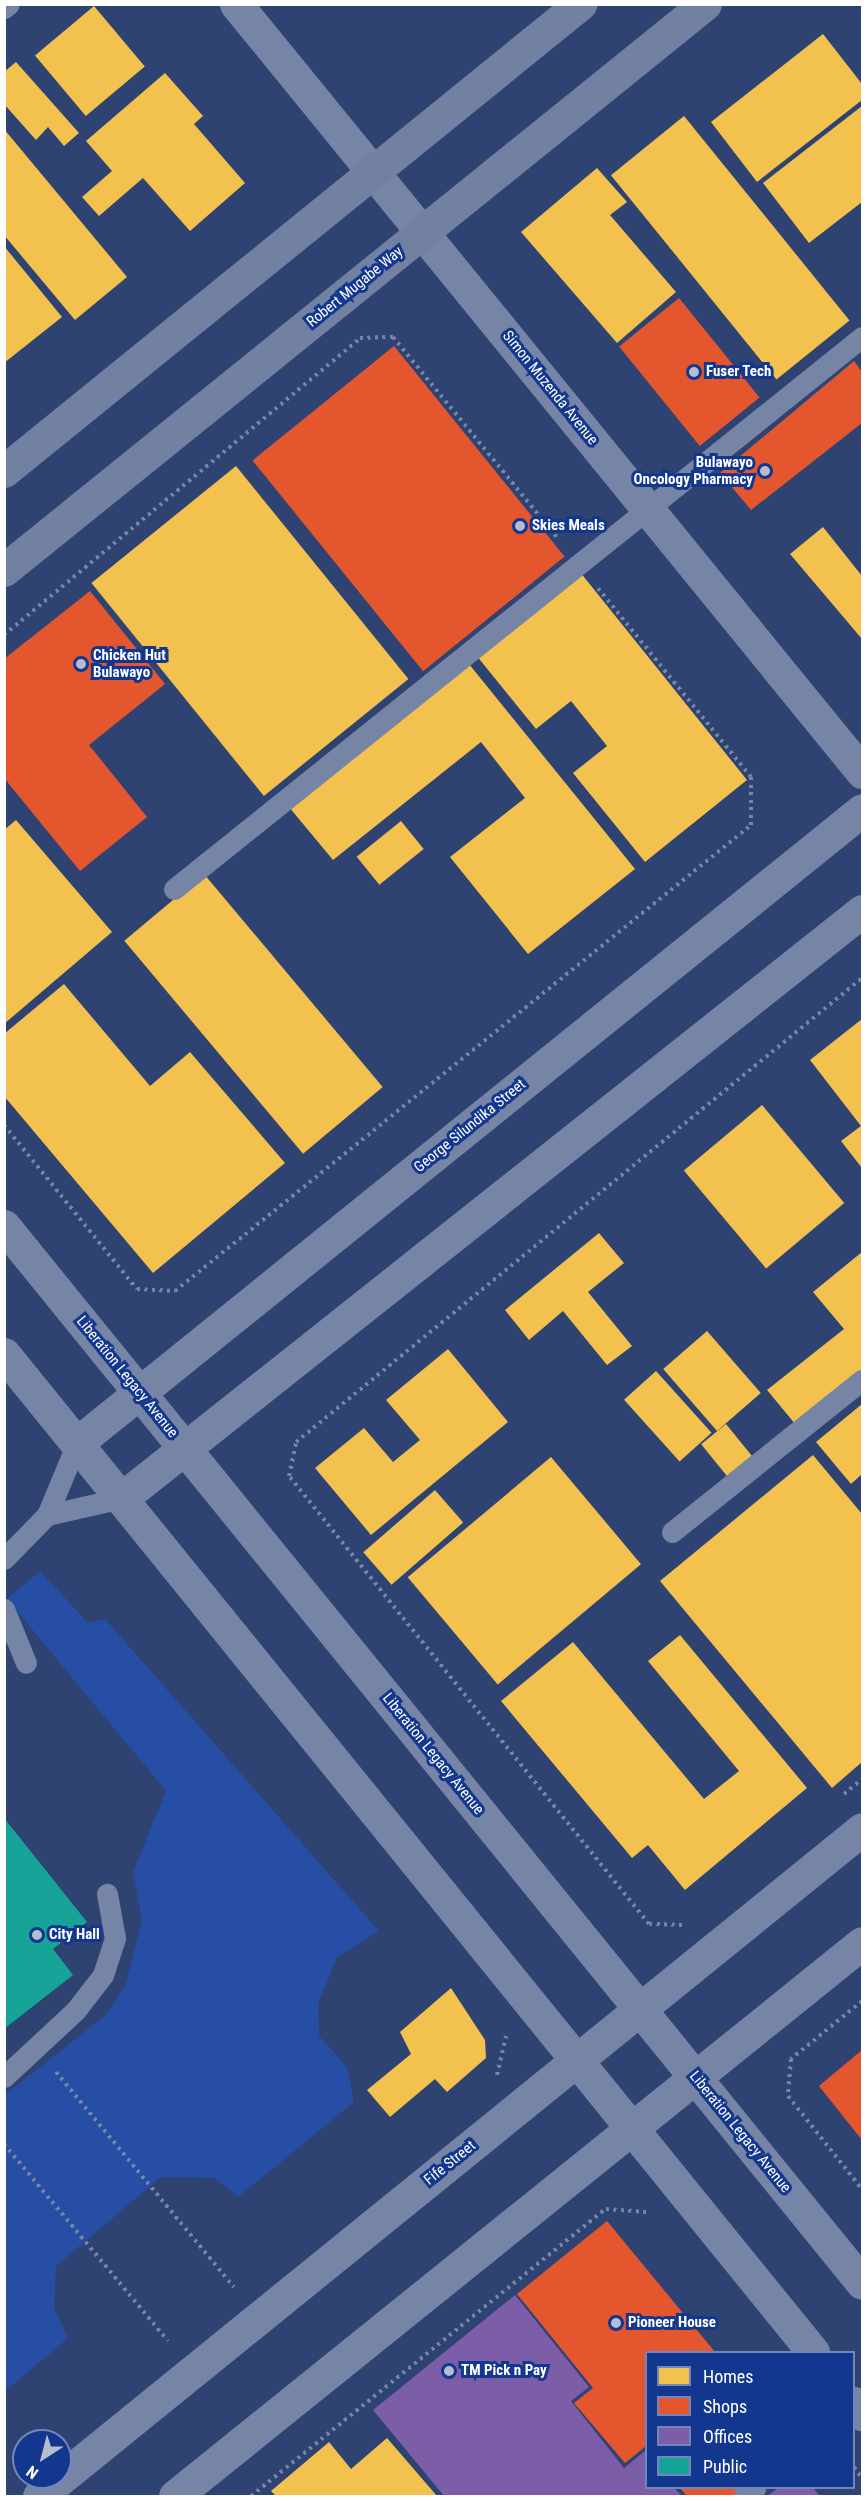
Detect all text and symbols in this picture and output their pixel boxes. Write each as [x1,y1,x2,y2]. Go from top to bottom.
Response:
street label: Robert Mugabe Way [303,243,407,331]
street label: Simon Muzenda Avenue [499,327,601,449]
place label: Fuser Tech [706,363,772,381]
marker: Fuser Tech [687,365,701,379]
place label: Bulawayo Oncology Pharmacy [634,453,753,488]
marker: Bulawayo Oncology Pharmacy [758,464,772,478]
place label: Skies Meals [532,517,605,535]
marker: Skies Meals [513,519,527,533]
place label: Chicken Hut Bulawayo [93,646,166,681]
marker: Chicken Hut Bulawayo [74,657,88,671]
street label: George Silundika Street [411,1075,529,1177]
street label: Liberation Legacy Avenue [72,1313,182,1441]
street label: Liberation Legacy Avenue [378,1690,488,1818]
place label: City Hall [49,1926,100,1944]
marker: City Hall [30,1928,44,1942]
street label: Liberation Legacy Avenue [685,2068,795,2196]
street label: Fife Street [421,2137,479,2189]
place label: Pioneer House [628,2314,716,2332]
marker: Pioneer House [609,2316,623,2330]
legend [645,2351,855,2489]
place label: TM Pick n Pay [461,2362,547,2380]
marker: TM Pick n Pay [442,2364,456,2378]
text: Homes [703,2366,753,2387]
text: Shops [703,2396,747,2417]
text: Offices [703,2426,752,2447]
north arrow [12,2429,72,2489]
text: Public [703,2456,747,2477]
text: N [23,2462,42,2483]

